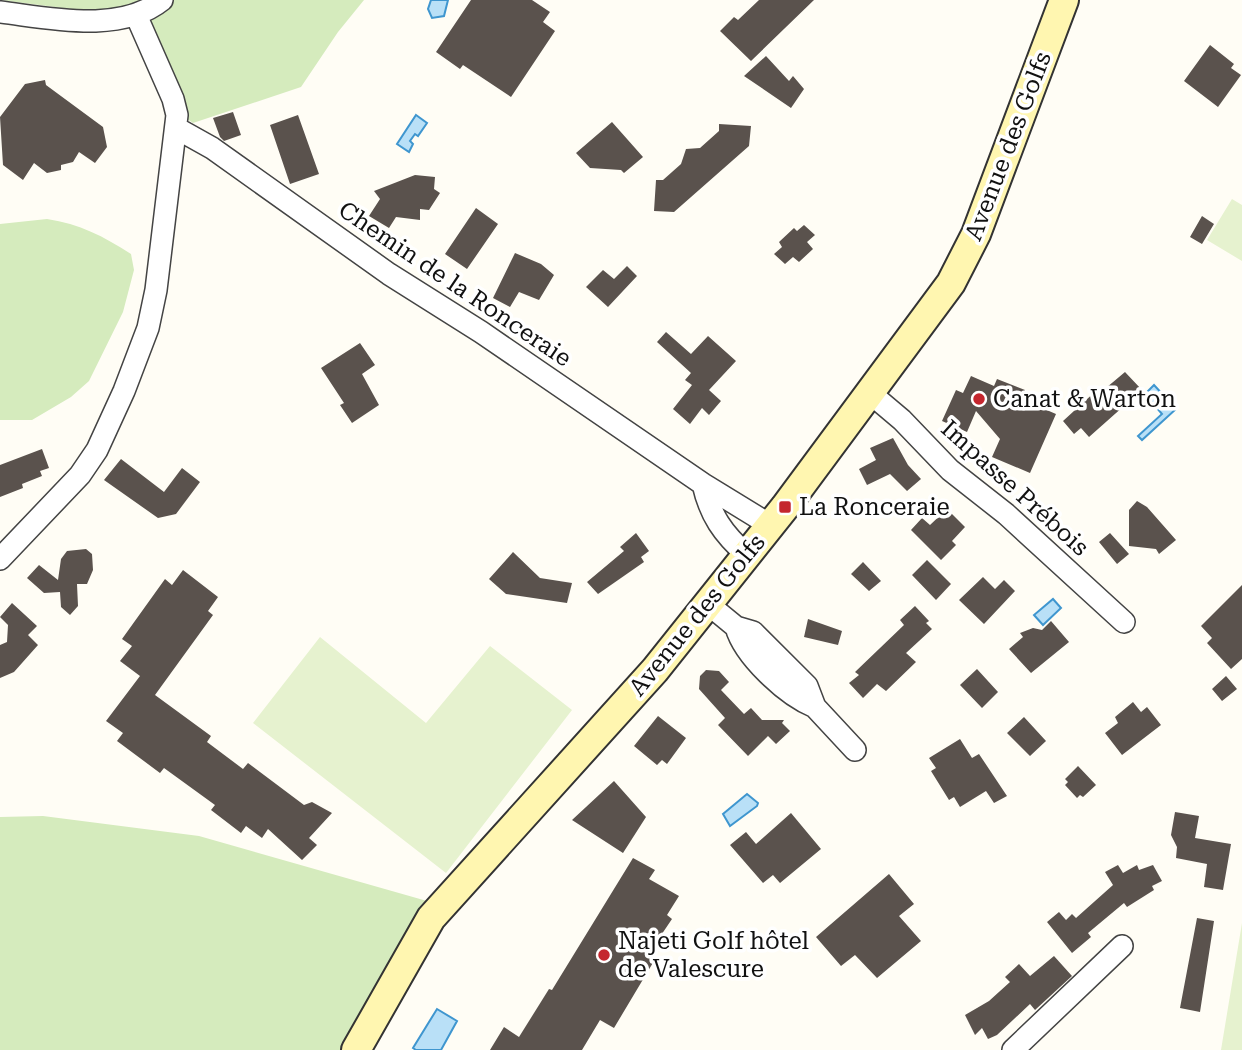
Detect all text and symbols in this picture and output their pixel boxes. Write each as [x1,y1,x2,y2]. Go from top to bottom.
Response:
street label: Avenue des Golfs [959,48,1057,244]
street label: Chemin de la Ronceraie [333,196,577,372]
place label: Canat & Warton [993,385,1176,413]
marker: Canat & Warton [971,391,987,407]
street label: Impasse Prébois [936,414,1094,562]
place label: La Ronceraie [799,493,950,521]
marker: La Ronceraie [777,499,793,515]
street label: Avenue des Golfs [623,528,771,702]
place label: Najeti Golf hôtel de Valescure [618,927,809,983]
marker: Najeti Golf hôtel de Valescure [596,947,612,963]

